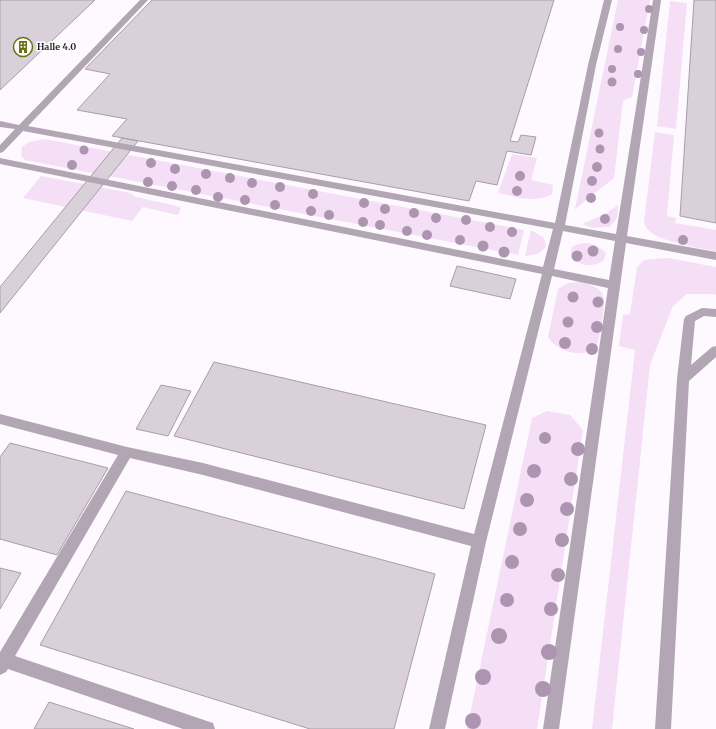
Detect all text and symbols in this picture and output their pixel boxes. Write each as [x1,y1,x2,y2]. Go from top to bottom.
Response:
building icon: Halle 4.0 [12,36,34,58]
place label: Halle 4.0 [37,41,76,52]

